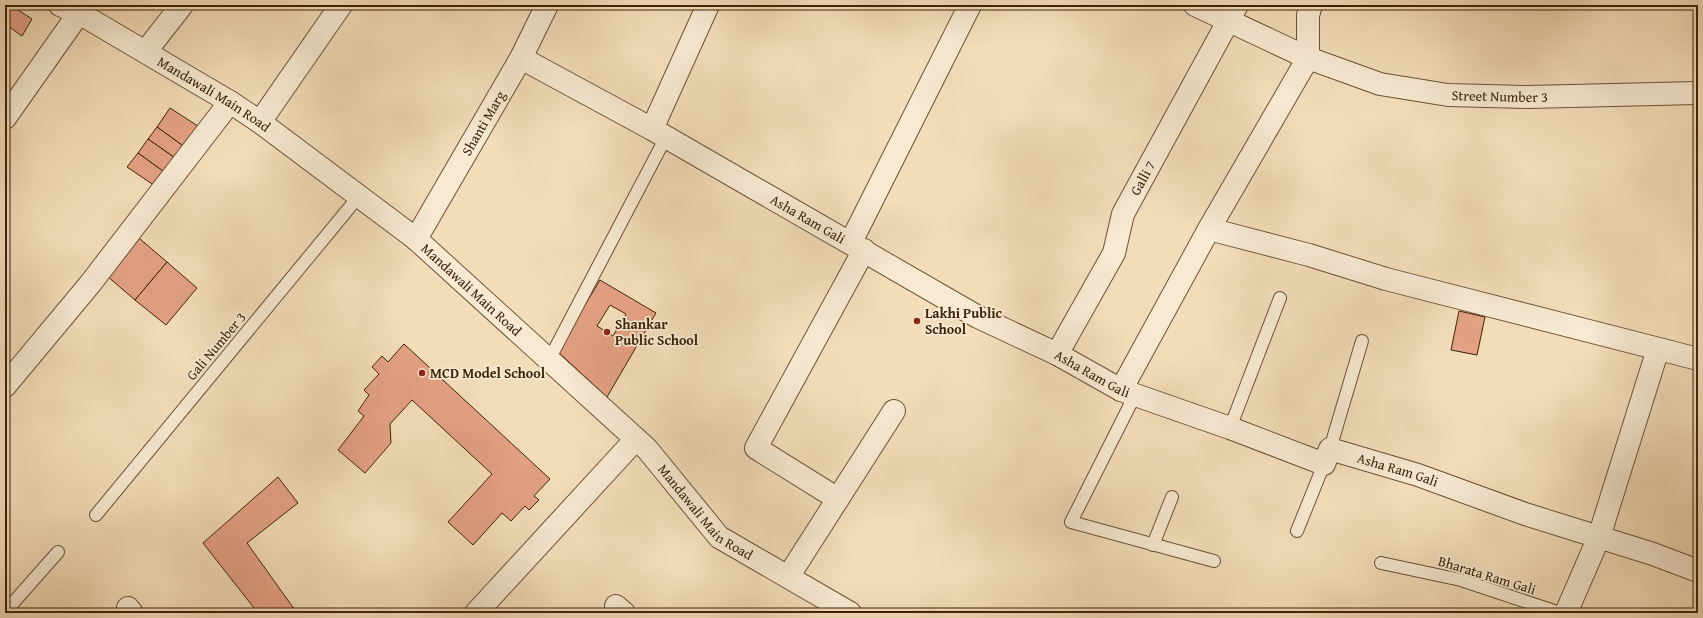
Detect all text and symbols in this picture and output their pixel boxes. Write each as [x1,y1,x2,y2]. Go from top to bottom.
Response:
street label: Mandawali Main Road [154,51,275,137]
street label: Street Number 3 [1451,85,1548,107]
street label: Shanti Marg [457,87,510,159]
street label: Galli 7 [1125,157,1160,199]
street label: Asha Ram Gali [767,189,849,249]
street label: Mandawali Main Road [417,239,527,341]
place label: Lakhi Public School [925,303,1003,339]
street label: Gali Number 3 [182,308,250,384]
place label: Shankar Public School [615,314,699,350]
marker: Lakhi Public School [912,316,922,326]
marker: Shankar Public School [602,327,612,337]
street label: Asha Ram Gali [1051,345,1133,402]
place label: MCD Model School [430,363,546,383]
marker: MCD Model School [417,368,427,378]
street label: Asha Ram Gali [1355,448,1441,492]
street label: Mandawali Main Road [653,460,757,565]
street label: Bharata Ram Gali [1436,551,1538,599]

